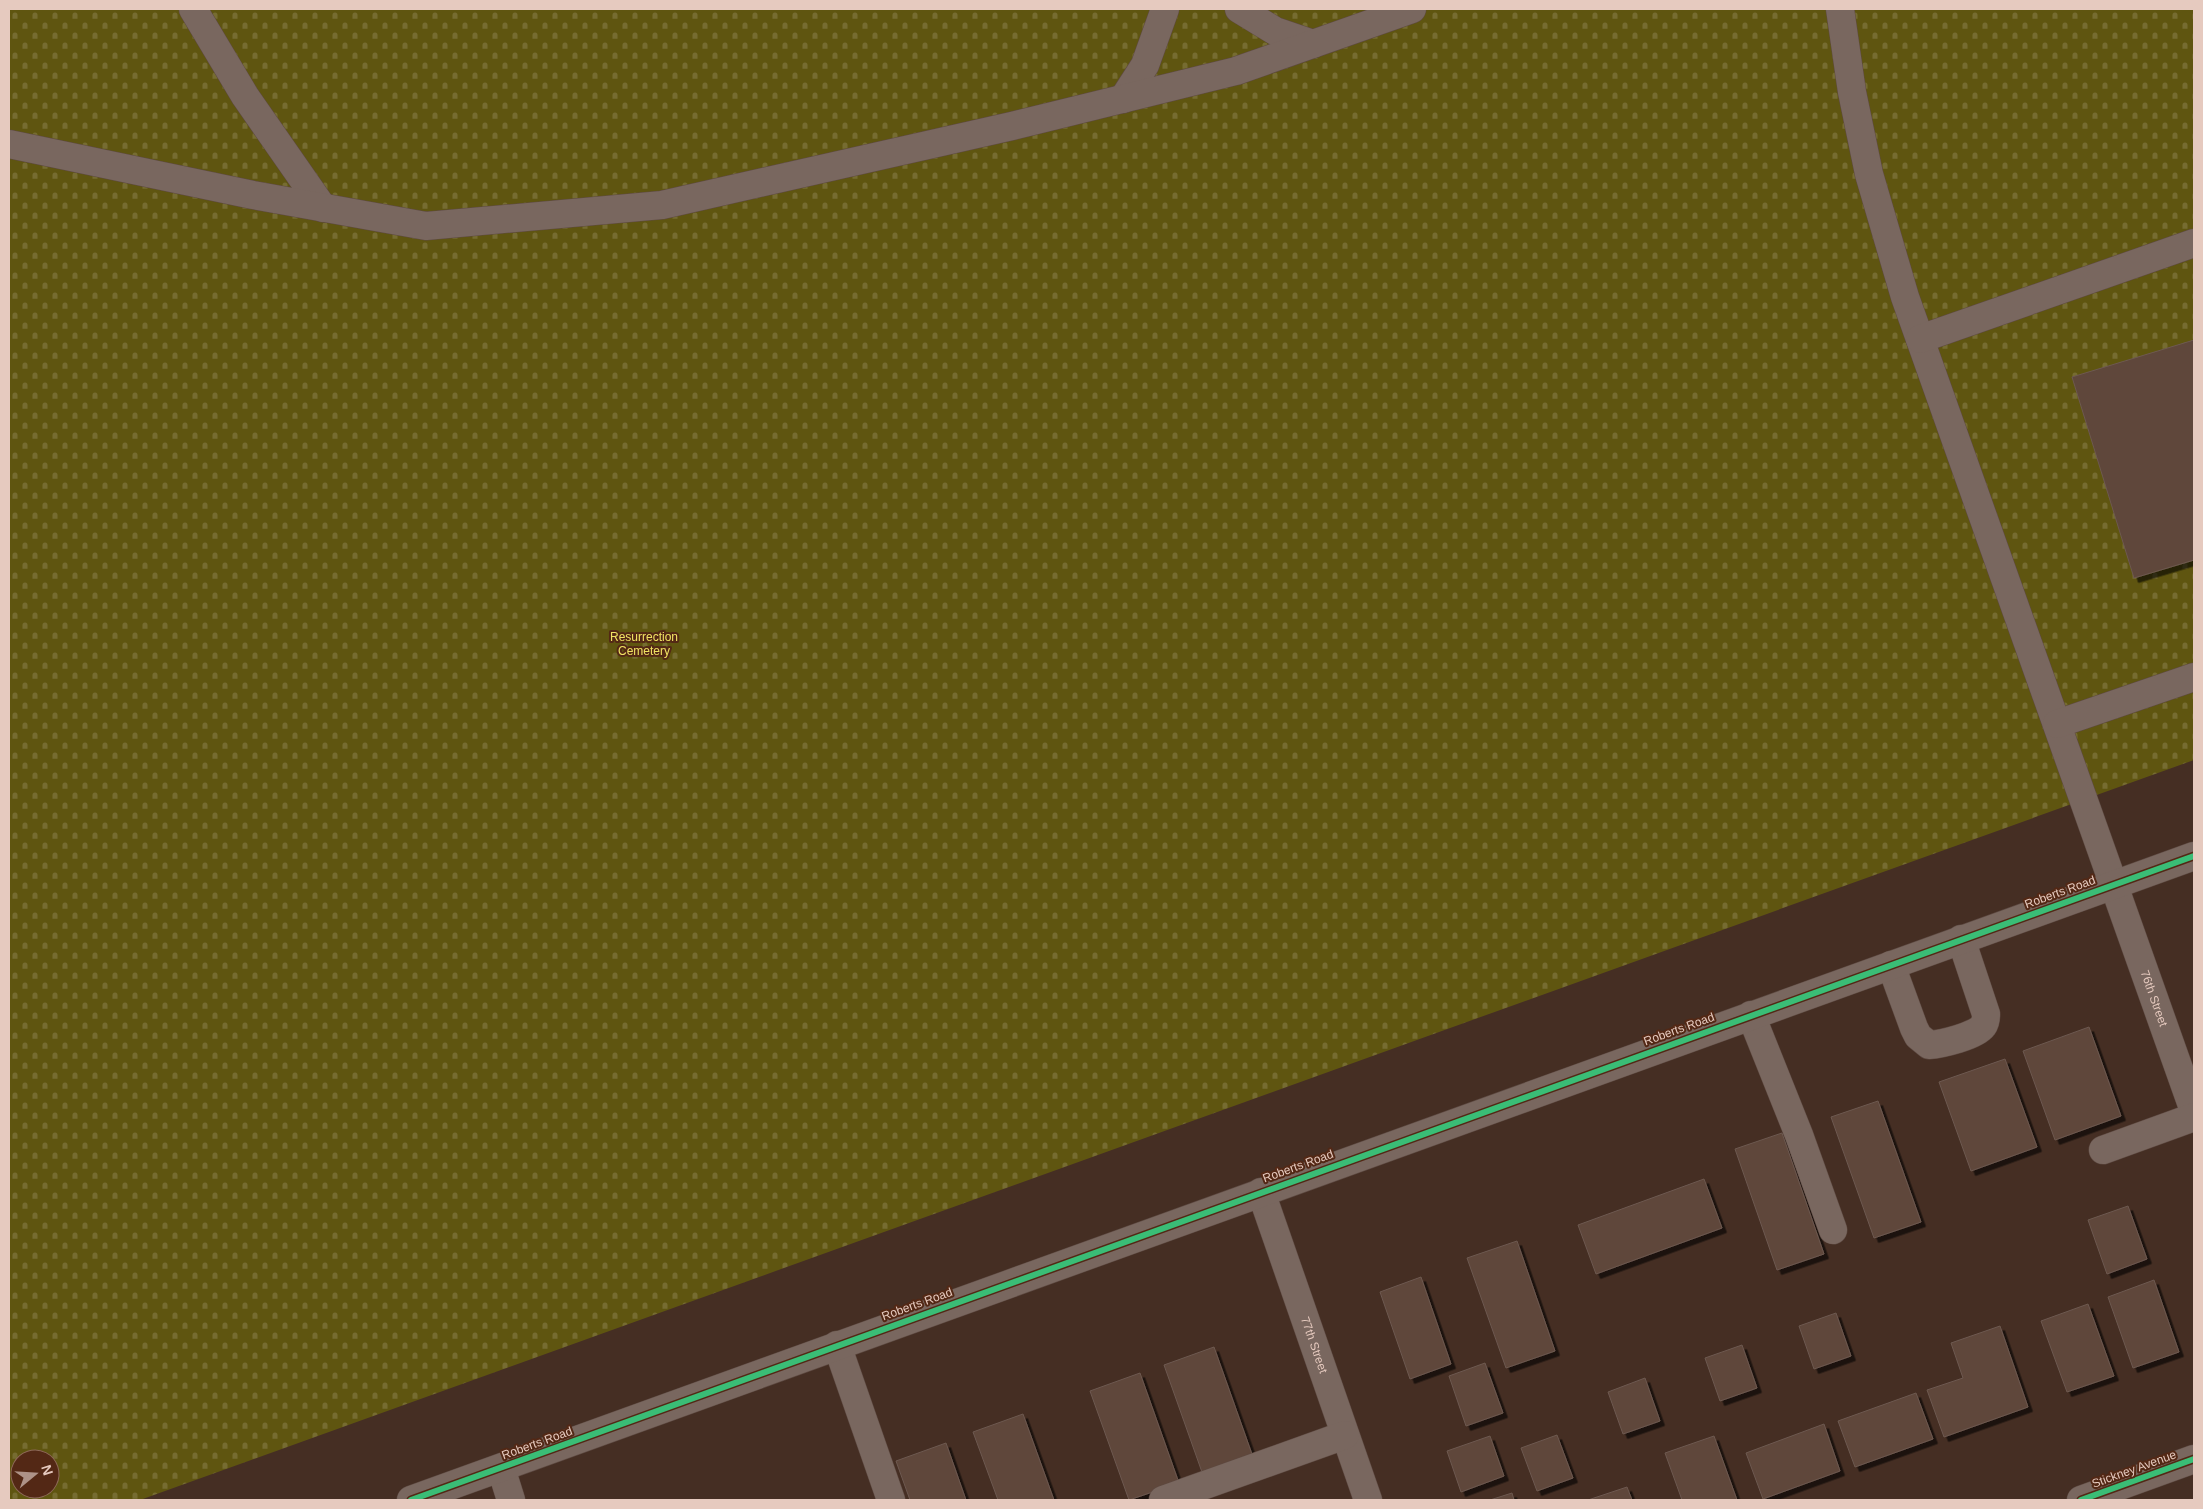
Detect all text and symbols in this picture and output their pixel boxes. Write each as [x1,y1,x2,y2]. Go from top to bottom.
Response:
park label: Resurrection Cemetery [610,630,678,658]
street label: Roberts Road [2023,873,2097,911]
street label: 76th Street [2138,968,2171,1029]
street label: Roberts Road [1642,1010,1716,1048]
street label: Roberts Road [1261,1147,1335,1185]
street label: Roberts Road [880,1285,954,1323]
street label: 77th Street [1298,1315,1331,1376]
street label: Roberts Road [500,1424,574,1462]
street label: Stickney Avenue [2090,1447,2178,1491]
north arrow [10,1449,60,1499]
text: N [38,1463,57,1477]

